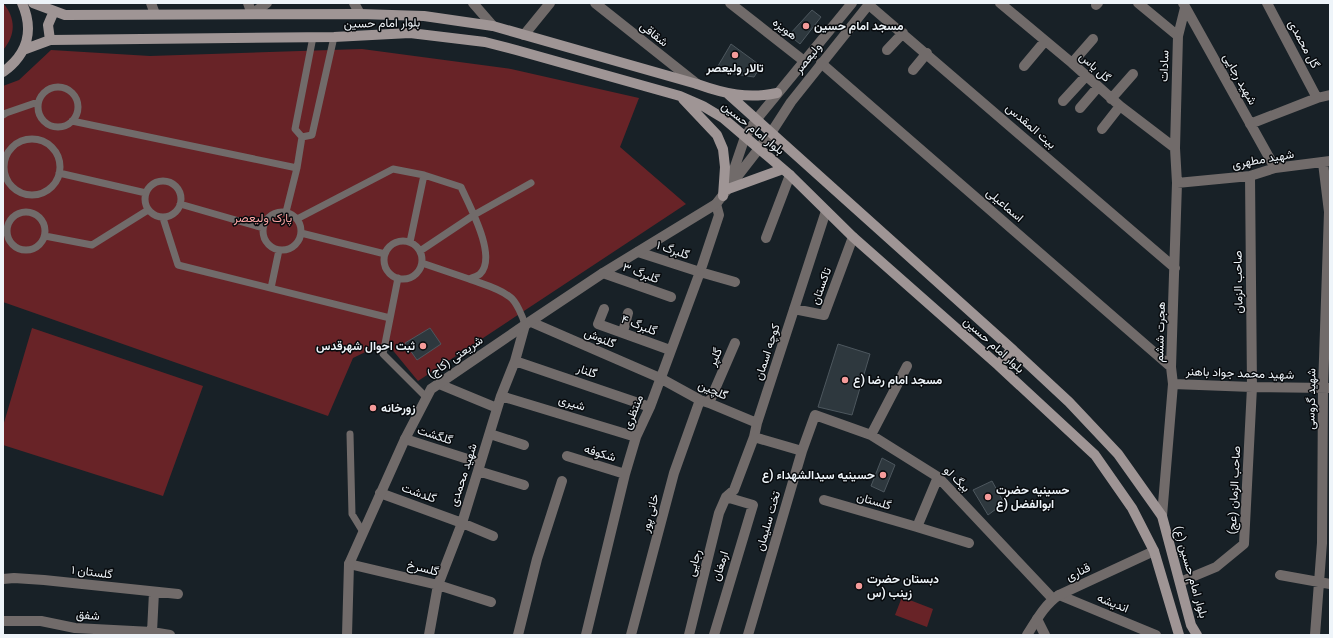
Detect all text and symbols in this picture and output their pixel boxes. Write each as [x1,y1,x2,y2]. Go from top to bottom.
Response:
street label: بلوار امام حسین [344,15,420,32]
street label: هویزه [769,15,800,44]
street label: گل محمدی [1285,17,1323,71]
street label: شقاقی [637,19,671,50]
place label: مسجد امام حسین [814,19,904,34]
marker: مسجد امام حسین [801,21,811,31]
street label: ولیعصر [791,40,825,77]
street label: گل یاس [1076,49,1114,85]
marker: تالار ولیعصر [730,50,740,60]
street label: سادات [1156,50,1172,82]
street label: شهید رجایی [1219,51,1260,108]
place label: تالار ولیعصر [705,61,764,76]
street label: بلوار امام حسین [718,98,787,158]
street label: بیت المقدس [1002,100,1059,152]
street label: شهید مطهری [1231,147,1295,172]
street label: اسماعیلی [983,185,1026,226]
park label: پارک ولیعصر [233,211,292,226]
street label: گلبرگ ۱ [654,238,691,263]
street label: صاحب الزمان [1230,250,1247,314]
street label: گلبرگ ۳ [620,260,661,287]
street label: تاکستان [808,266,834,306]
street label: هجرت ششم [1152,301,1169,363]
street label: گلبرگ ۴ [619,312,659,339]
street label: بلوار امام حسین [960,314,1027,377]
street label: کوچه اسمان [751,322,784,382]
street label: گلنوش [582,325,618,352]
street label: شریعتی (کاج) [425,333,487,383]
place label: ثبت احوال شهرقدس [316,339,415,354]
marker: ثبت احوال شهرقدس [418,341,428,351]
street label: گلپر [705,346,726,370]
street label: گلنار [574,361,599,382]
street label: شهید محمد جواد باهنر [1184,364,1294,383]
street label: شهید گروسی [1303,368,1320,430]
place label: مسجد امام رضا (ع [853,373,943,388]
marker: مسجد امام رضا (ع [840,375,850,385]
street label: گلچین [696,377,730,404]
street label: شیری [557,392,587,415]
street label: منتظری [620,393,647,432]
place label: زورخانه [381,401,416,416]
marker: زورخانه [368,403,378,413]
street label: گلگشت [415,423,455,447]
street label: شهید محمدی [446,442,481,509]
street label: شکوفه [582,442,618,465]
street label: صاحب الزمان (عج) [1225,445,1245,535]
street label: بیگ لو [940,463,973,496]
place label: حسینیه سیدالشهداء (ع [762,468,875,483]
marker: حسینیه سیدالشهداء (ع [878,470,888,480]
street label: گلدشت [400,480,438,506]
place label: حسینیه حضرت ابوالفضل (ع [996,483,1069,512]
street label: تخت سلیمان [753,489,783,553]
street label: گلستان [855,489,893,513]
street label: خانی پور [638,492,663,535]
marker: حسینیه حضرت ابوالفضل (ع [983,492,993,502]
street label: بلوار امام حسین (ع) [1169,524,1211,620]
street label: رجایی [684,548,705,578]
street label: ارمغان [709,549,732,583]
street label: گلسرخ [405,557,440,581]
street label: قناری [1064,560,1093,585]
street label: گلستان ۱ [71,563,113,581]
place label: دبستان حضرت زینب (س [867,572,939,601]
marker: دبستان حضرت زینب (س [854,581,864,591]
street label: اندیشه [1095,590,1131,616]
street label: شفق [75,607,100,624]

